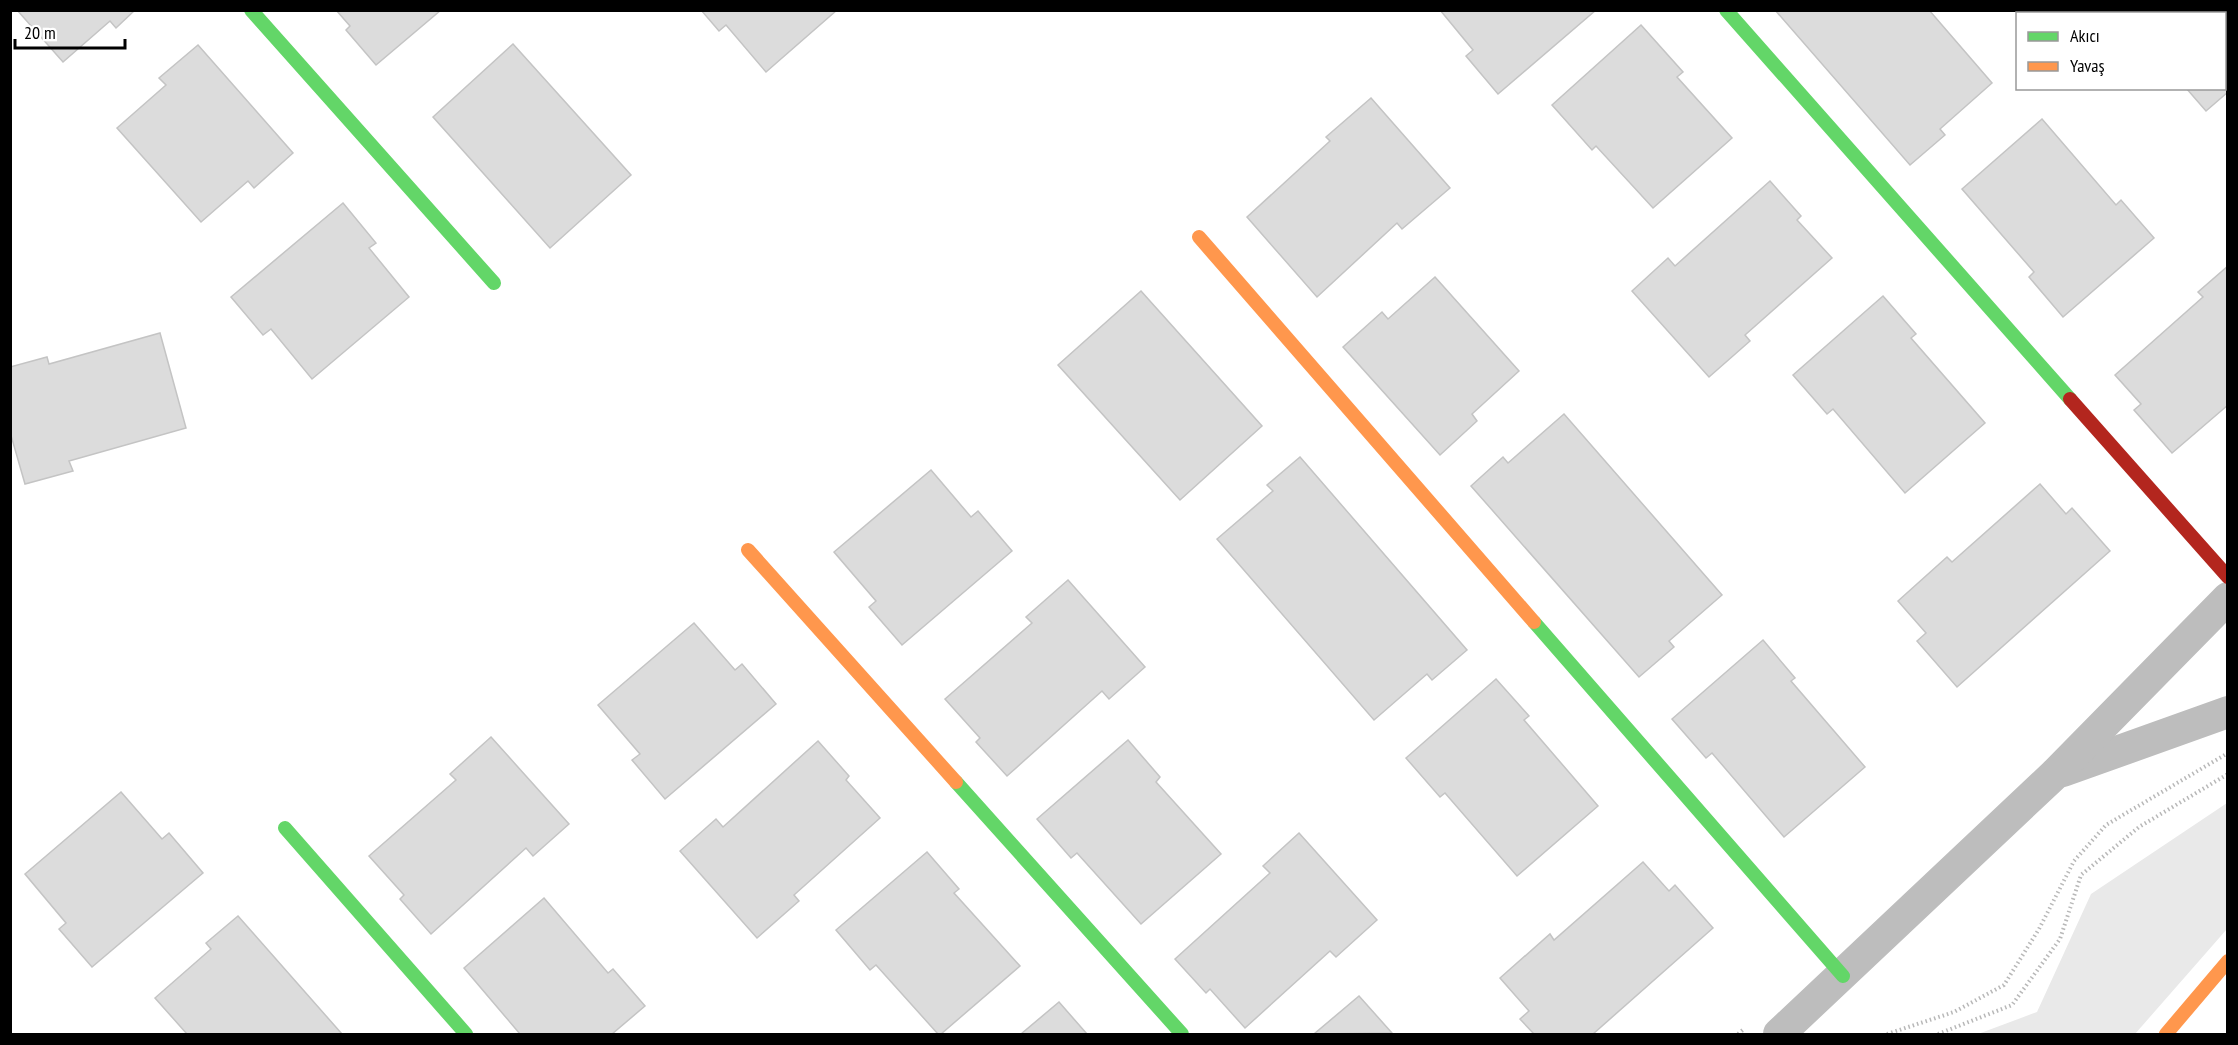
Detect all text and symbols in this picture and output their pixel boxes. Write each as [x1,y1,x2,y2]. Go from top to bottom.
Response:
scale bar [15,12,124,50]
legend [2016,12,2226,90]
text: 20 m [24,21,56,44]
text: Akıcı [2070,24,2100,47]
text: Yavaş [2070,54,2105,77]

